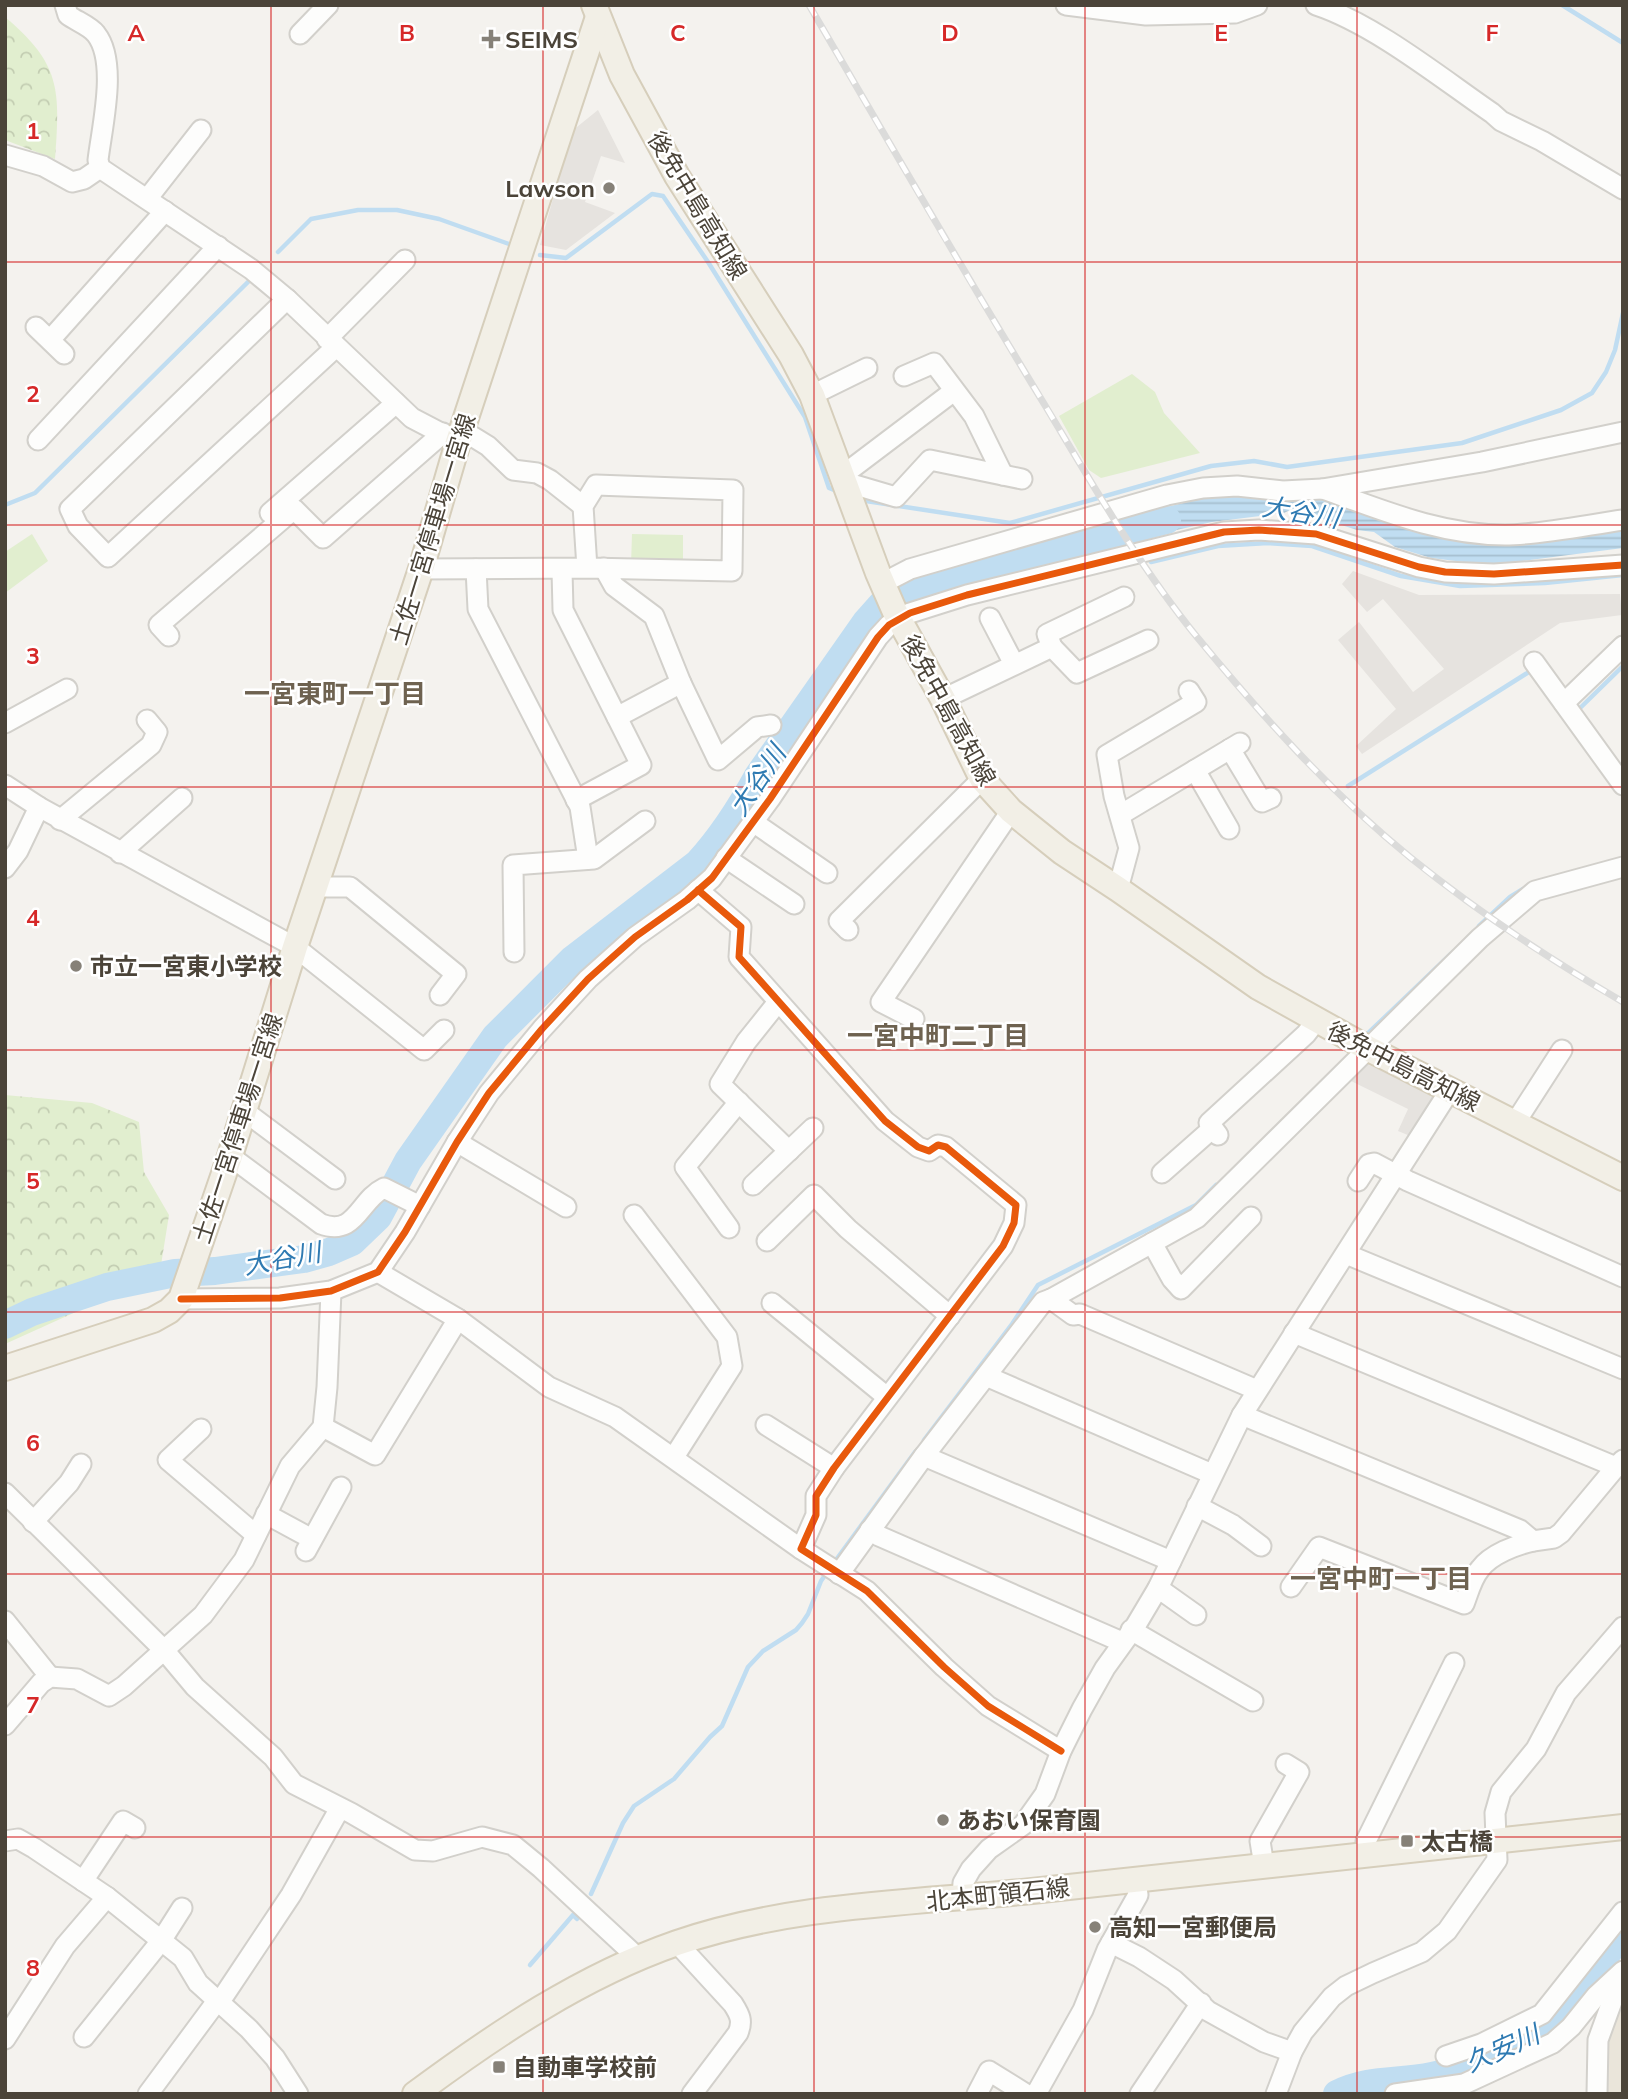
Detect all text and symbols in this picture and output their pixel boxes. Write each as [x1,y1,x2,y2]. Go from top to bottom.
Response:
text: A [127,18,145,47]
text: B [399,18,415,47]
text: C [670,18,686,47]
text: D [941,18,959,47]
text: E [1214,18,1228,47]
text: F [1485,18,1499,47]
place label: SEIMS [505,24,578,54]
marker: SEIMS [483,31,499,47]
text: 1 [26,116,40,145]
street label: 後免中島高知線 [642,125,754,285]
place label: Lawson [505,173,595,203]
marker: Lawson [601,180,617,196]
text: 2 [26,379,40,408]
street label: 土佐一宮停車場一宮線 [383,410,481,648]
water label: 大谷川 [1260,490,1345,535]
street label: 後免中島高知線 [895,629,1003,791]
text: 3 [26,641,40,670]
district label: 一宮東町一丁目 [244,677,426,710]
water label: 大谷川 [722,736,794,822]
text: 4 [26,903,40,932]
place label: 市立一宮東小学校 [90,951,282,981]
marker: 市立一宮東小学校 [68,958,84,974]
street label: 土佐一宮停車場一宮線 [186,1009,288,1247]
street label: 後免中島高知線 [1322,1014,1486,1118]
district label: 一宮中町二丁目 [847,1019,1029,1052]
text: 5 [26,1166,40,1195]
water label: 大谷川 [241,1234,326,1281]
text: 6 [26,1428,40,1457]
district label: 一宮中町一丁目 [1290,1562,1472,1595]
text: 7 [26,1690,40,1719]
place label: あおい保育園 [957,1805,1101,1835]
marker: あおい保育園 [935,1812,951,1828]
place label: 太古橋 [1421,1826,1493,1856]
marker: 太古橋 [1399,1833,1415,1849]
street label: 北本町領石線 [925,1872,1071,1916]
place label: 高知一宮郵便局 [1109,1912,1277,1942]
marker: 高知一宮郵便局 [1087,1919,1103,1935]
text: 8 [26,1953,40,1982]
water label: 久安川 [1460,2016,1547,2079]
place label: 自動車学校前 [513,2052,657,2082]
marker: 自動車学校前 [491,2059,507,2075]

